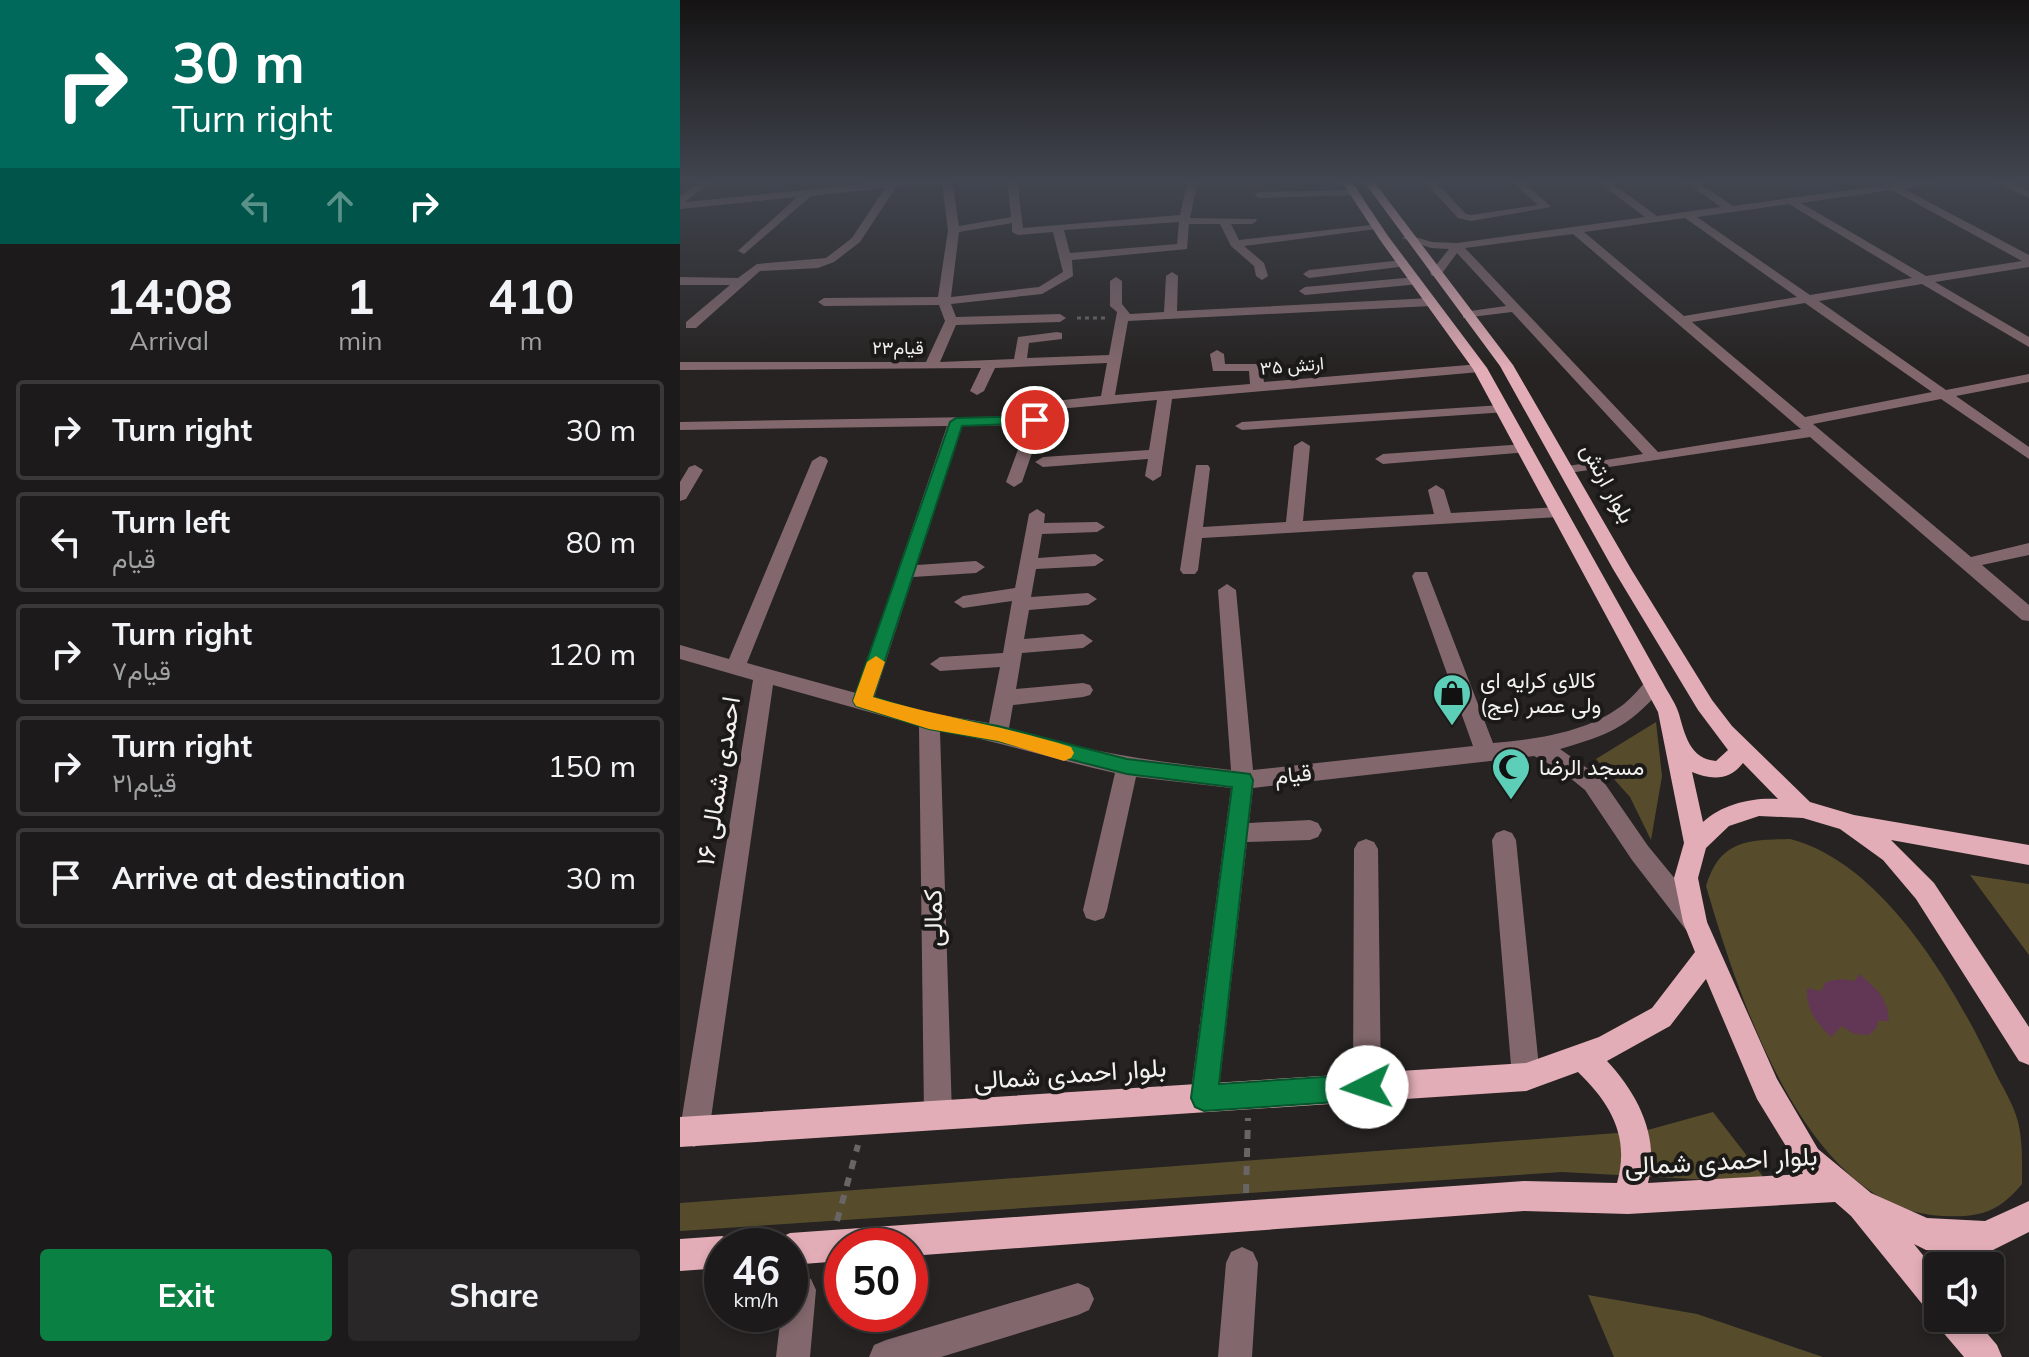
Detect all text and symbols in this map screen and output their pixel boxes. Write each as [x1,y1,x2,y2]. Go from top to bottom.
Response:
text: 30 m [172,27,305,97]
icon: right [40,32,144,136]
text: Turn right [172,96,333,141]
icon: left [234,184,278,228]
icon: ahead [318,184,362,228]
icon: right [402,184,446,228]
text: 14:08 [106,266,233,326]
text: 1 [346,266,375,326]
text: 410 [488,266,574,326]
text: Arrival [129,324,209,357]
text: min [338,324,382,357]
text: m [520,324,543,357]
street label: قیام۲۳ [872,336,924,360]
street label: ارتش ۳۵ [1259,351,1325,380]
pin [1001,386,1069,454]
icon: arrive [1013,398,1057,442]
icon: right [44,408,88,452]
text: Turn right [112,411,252,449]
text: 30 m [566,411,636,449]
street label: بلوار ارتش [1575,438,1641,528]
text: Turn left [112,503,230,541]
icon: left [44,520,88,564]
text: 80 m [566,523,636,561]
text: قیام [112,542,156,575]
text: Turn right [112,615,252,653]
icon: right [44,632,88,676]
text: 120 m [548,635,636,673]
text: قیام۷ [112,654,171,687]
place label: کالای کرایه ای ولی عصر (عج) [1480,666,1601,720]
shop icon: کالای کرایه ای ولی عصر (عج) [1431,672,1473,727]
street label: احمدی شمالی ۱۶ [688,694,747,868]
text: Turn right [112,727,252,765]
icon: right [44,744,88,788]
mosque icon: مسجد الرضا [1490,746,1532,801]
text: 150 m [548,747,636,785]
place label: مسجد الرضا [1539,753,1644,781]
street label: قیام [1273,758,1313,791]
text: قیام۲۱ [112,766,177,799]
icon: arrive [44,856,88,900]
text: Arrive at destination [112,859,406,897]
text: 30 m [566,859,636,897]
street label: کمالی [915,889,950,947]
position arrow [1325,1045,1409,1129]
street label: بلوار احمدی شمالی [972,1050,1167,1097]
street label: بلوار احمدی شمالی [1624,1139,1818,1182]
speed limit sign: 50 [824,1228,928,1332]
text: 46 [732,1245,780,1295]
button: Exit [40,1249,332,1341]
button: Share [348,1249,640,1341]
map controls [1924,1252,2004,1332]
button: sound [1924,1252,2004,1332]
text: km/h [733,1287,779,1312]

